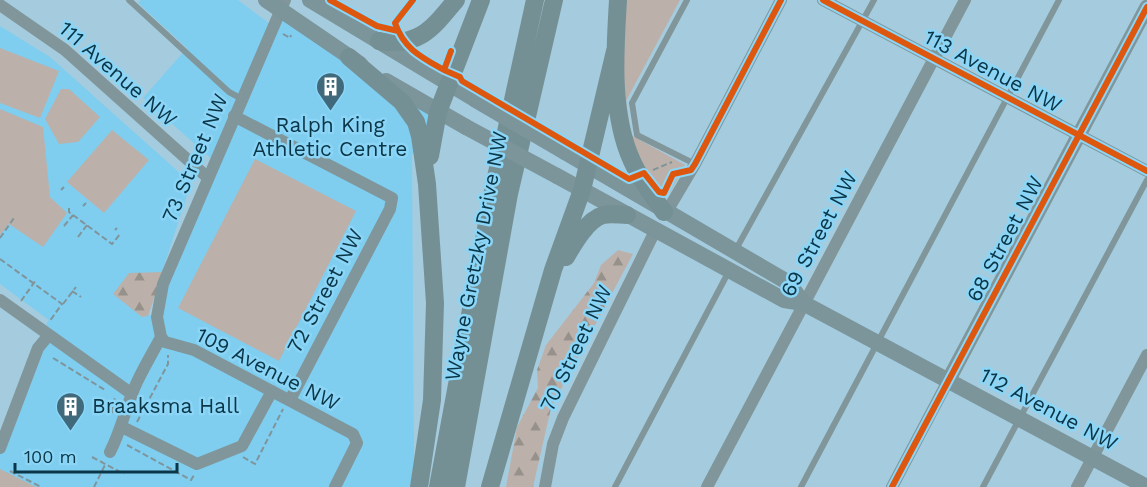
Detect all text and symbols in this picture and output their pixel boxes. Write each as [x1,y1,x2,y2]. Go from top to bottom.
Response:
street label: 111 Avenue NW [54,16,182,132]
street label: 113 Avenue NW [920,24,1066,117]
building icon: Ralph King Athletic Centre [314,70,346,112]
street label: 73 Street NW [156,90,233,226]
place label: Ralph King Athletic Centre [253,112,407,161]
street label: Wayne Gretzky Drive NW [439,129,512,383]
street label: 69 Street NW [775,167,862,301]
street label: 68 Street NW [961,172,1048,306]
street label: 72 Street NW [281,224,368,357]
street label: 70 Street NW [534,280,617,415]
street label: 109 Avenue NW [192,322,344,415]
street label: 112 Avenue NW [976,362,1122,455]
building icon: Braaksma Hall [55,390,87,432]
place label: Braaksma Hall [92,393,240,418]
scale bar [15,436,177,474]
text: 100 m [24,446,77,467]

